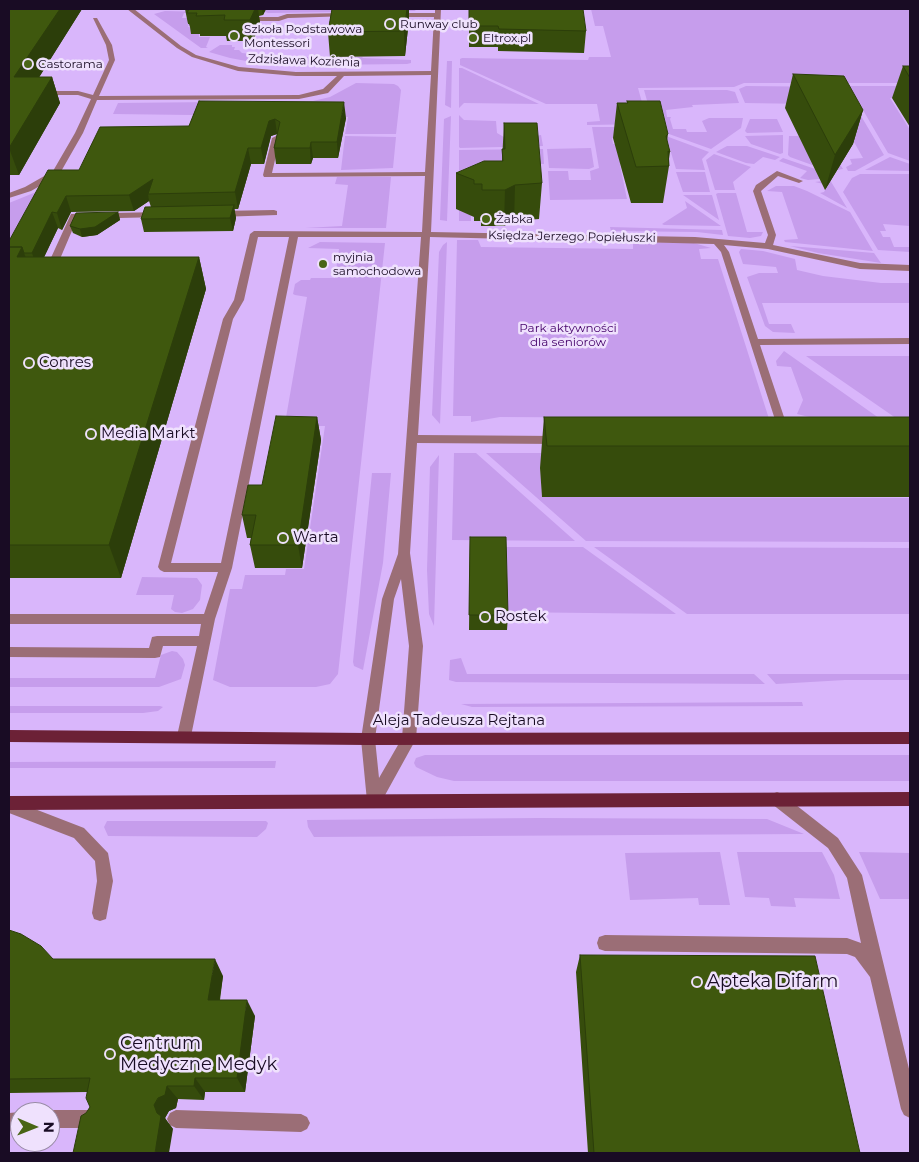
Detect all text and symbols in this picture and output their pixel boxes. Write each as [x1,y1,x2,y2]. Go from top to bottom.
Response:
place label: Runway club [400,17,478,31]
marker: Runway club [384,18,396,30]
place label: Szkoła Podstawowa Montessori [244,22,362,50]
marker: Szkoła Podstawowa Montessori [228,30,240,42]
place label: Eltrox.pl [483,31,531,45]
marker: Eltrox.pl [467,32,479,44]
street label: Zdzisława Kozienia [248,52,360,70]
place label: Castorama [38,57,103,71]
marker: Castorama [22,58,34,70]
place label: Żabka [496,212,533,226]
marker: Żabka [480,213,492,225]
street label: Księdza Jerzego Popiełuszki [488,228,656,246]
place label: myjnia samochodowa [333,250,421,278]
marker: myjnia samochodowa [317,258,329,270]
park label: Park aktywności dla seniorów [519,321,617,349]
place label: Conres [39,354,91,372]
marker: Conres [23,357,35,369]
place label: Media Markt [101,425,196,443]
marker: Media Markt [85,428,97,440]
place label: Warta [293,529,339,547]
marker: Warta [277,532,289,544]
place label: Rostek [495,608,546,626]
marker: Rostek [479,611,491,623]
street label: Aleja Tadeusza Rejtana [373,712,545,730]
place label: Apteka Difarm [707,971,838,993]
marker: Apteka Difarm [691,976,703,988]
place label: Centrum Medyczne Medyk [120,1033,277,1076]
marker: Centrum Medyczne Medyk [104,1048,116,1060]
north arrow [10,1102,60,1152]
text: N [40,1121,58,1133]

